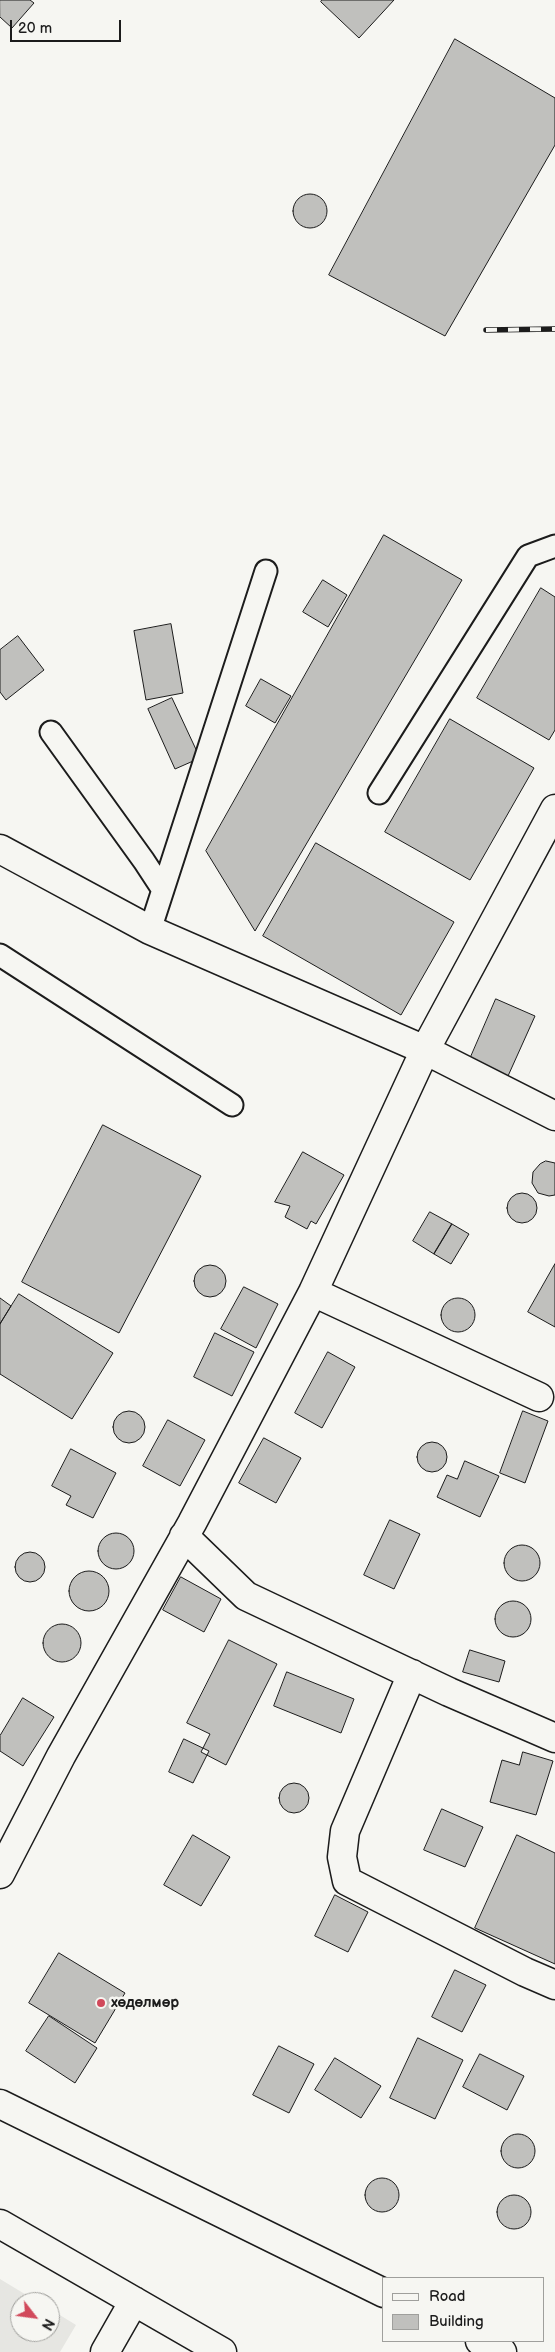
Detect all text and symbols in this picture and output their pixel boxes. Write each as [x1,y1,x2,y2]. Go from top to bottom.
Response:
scale bar [12,10,124,42]
text: 20 m [18,19,52,38]
place label: хөдөлмөр [111,1994,179,2012]
marker: хөдөлмөр [95,1997,107,2009]
legend [382,2277,545,2342]
text: Road [429,2287,465,2306]
north arrow [10,2292,60,2342]
text: Building [429,2312,484,2331]
text: N [38,2315,58,2333]

